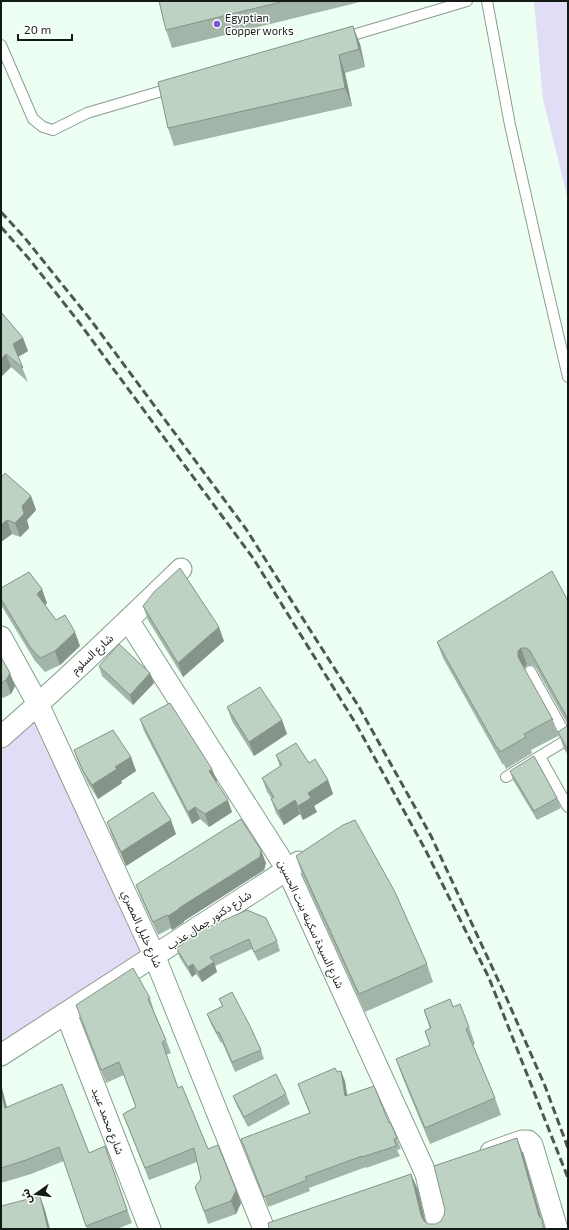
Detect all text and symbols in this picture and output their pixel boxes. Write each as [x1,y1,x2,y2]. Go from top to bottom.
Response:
place label: Egyptian Copper works [225,11,294,37]
scale bar [18,16,72,42]
marker: Egyptian Copper works [212,19,222,29]
text: 20 m [24,22,51,36]
street label: شارع السلوم [68,631,117,678]
street label: شارع السيدة سكينه بنت الحسين [274,857,347,991]
street label: شارع دكتور جمال عذب [164,887,255,953]
street label: شارع خليل المصري [116,888,165,971]
street label: شارع محمد عبيد [88,1086,127,1157]
north arrow [16,1174,56,1214]
text: ش [18,1187,35,1205]

